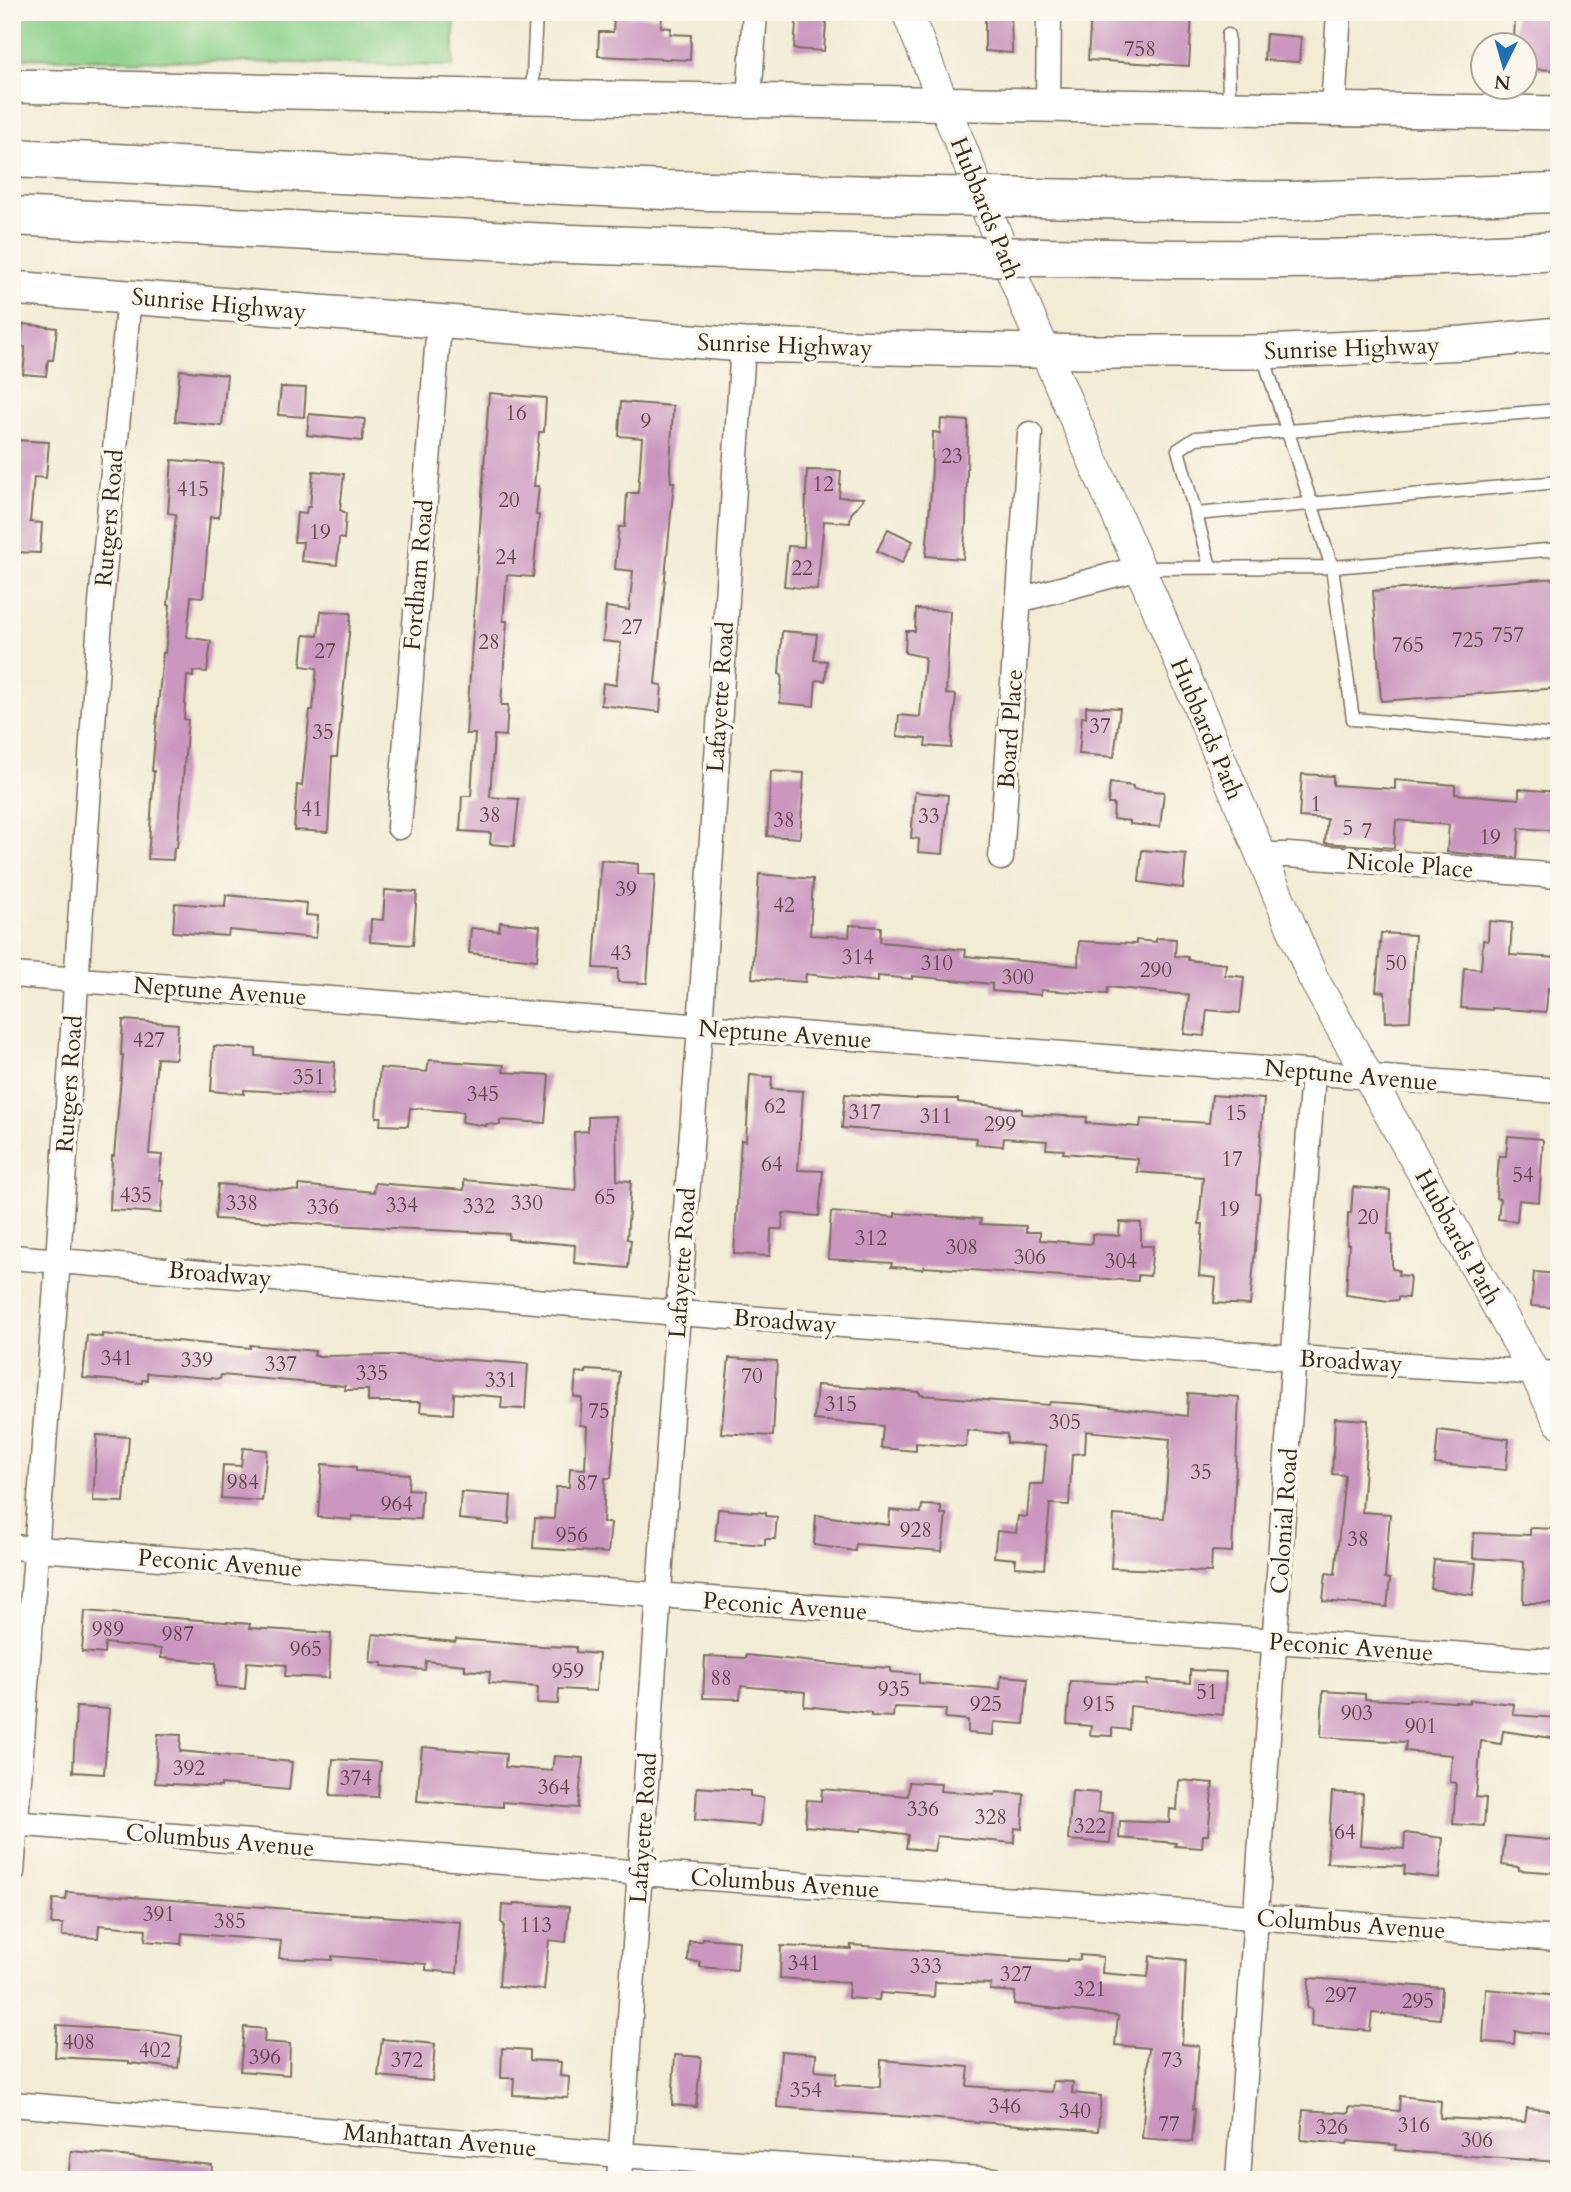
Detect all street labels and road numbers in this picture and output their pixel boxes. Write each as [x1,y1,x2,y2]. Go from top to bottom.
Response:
street label: Hubbards Path [942,132,1029,284]
street label: Sunrise Highway [130,280,308,329]
street label: Sunrise Highway [697,326,874,365]
street label: Sunrise Highway [1264,329,1441,368]
street label: Rutgers Road [87,448,132,588]
street label: Fordham Road [395,498,442,652]
street label: Lafayette Road [699,620,742,774]
street label: Hubbards Path [1162,653,1251,805]
street label: Board Place [990,668,1031,790]
street label: Nicole Place [1345,845,1475,886]
street label: Neptune Avenue [132,969,308,1014]
street label: Neptune Avenue [697,1012,873,1057]
street label: Rutgers Road [48,1014,91,1154]
street label: Neptune Avenue [1263,1051,1439,1100]
street label: Hubbards Path [1407,1163,1509,1311]
street label: Lafayette Road [661,1186,704,1340]
street label: Broadway [167,1254,273,1295]
street label: Broadway [732,1301,838,1342]
street label: Broadway [1298,1342,1404,1381]
street label: Colonial Road [1263,1447,1306,1595]
street label: Peconic Avenue [137,1541,303,1586]
street label: Peconic Avenue [702,1584,868,1629]
street label: Peconic Avenue [1268,1625,1434,1670]
street label: Lafayette Road [622,1751,665,1905]
street label: Columbus Avenue [124,1816,316,1865]
street label: Columbus Avenue [689,1860,881,1907]
street label: Columbus Avenue [1255,1901,1447,1948]
street label: Manhattan Avenue [342,2116,538,2165]

